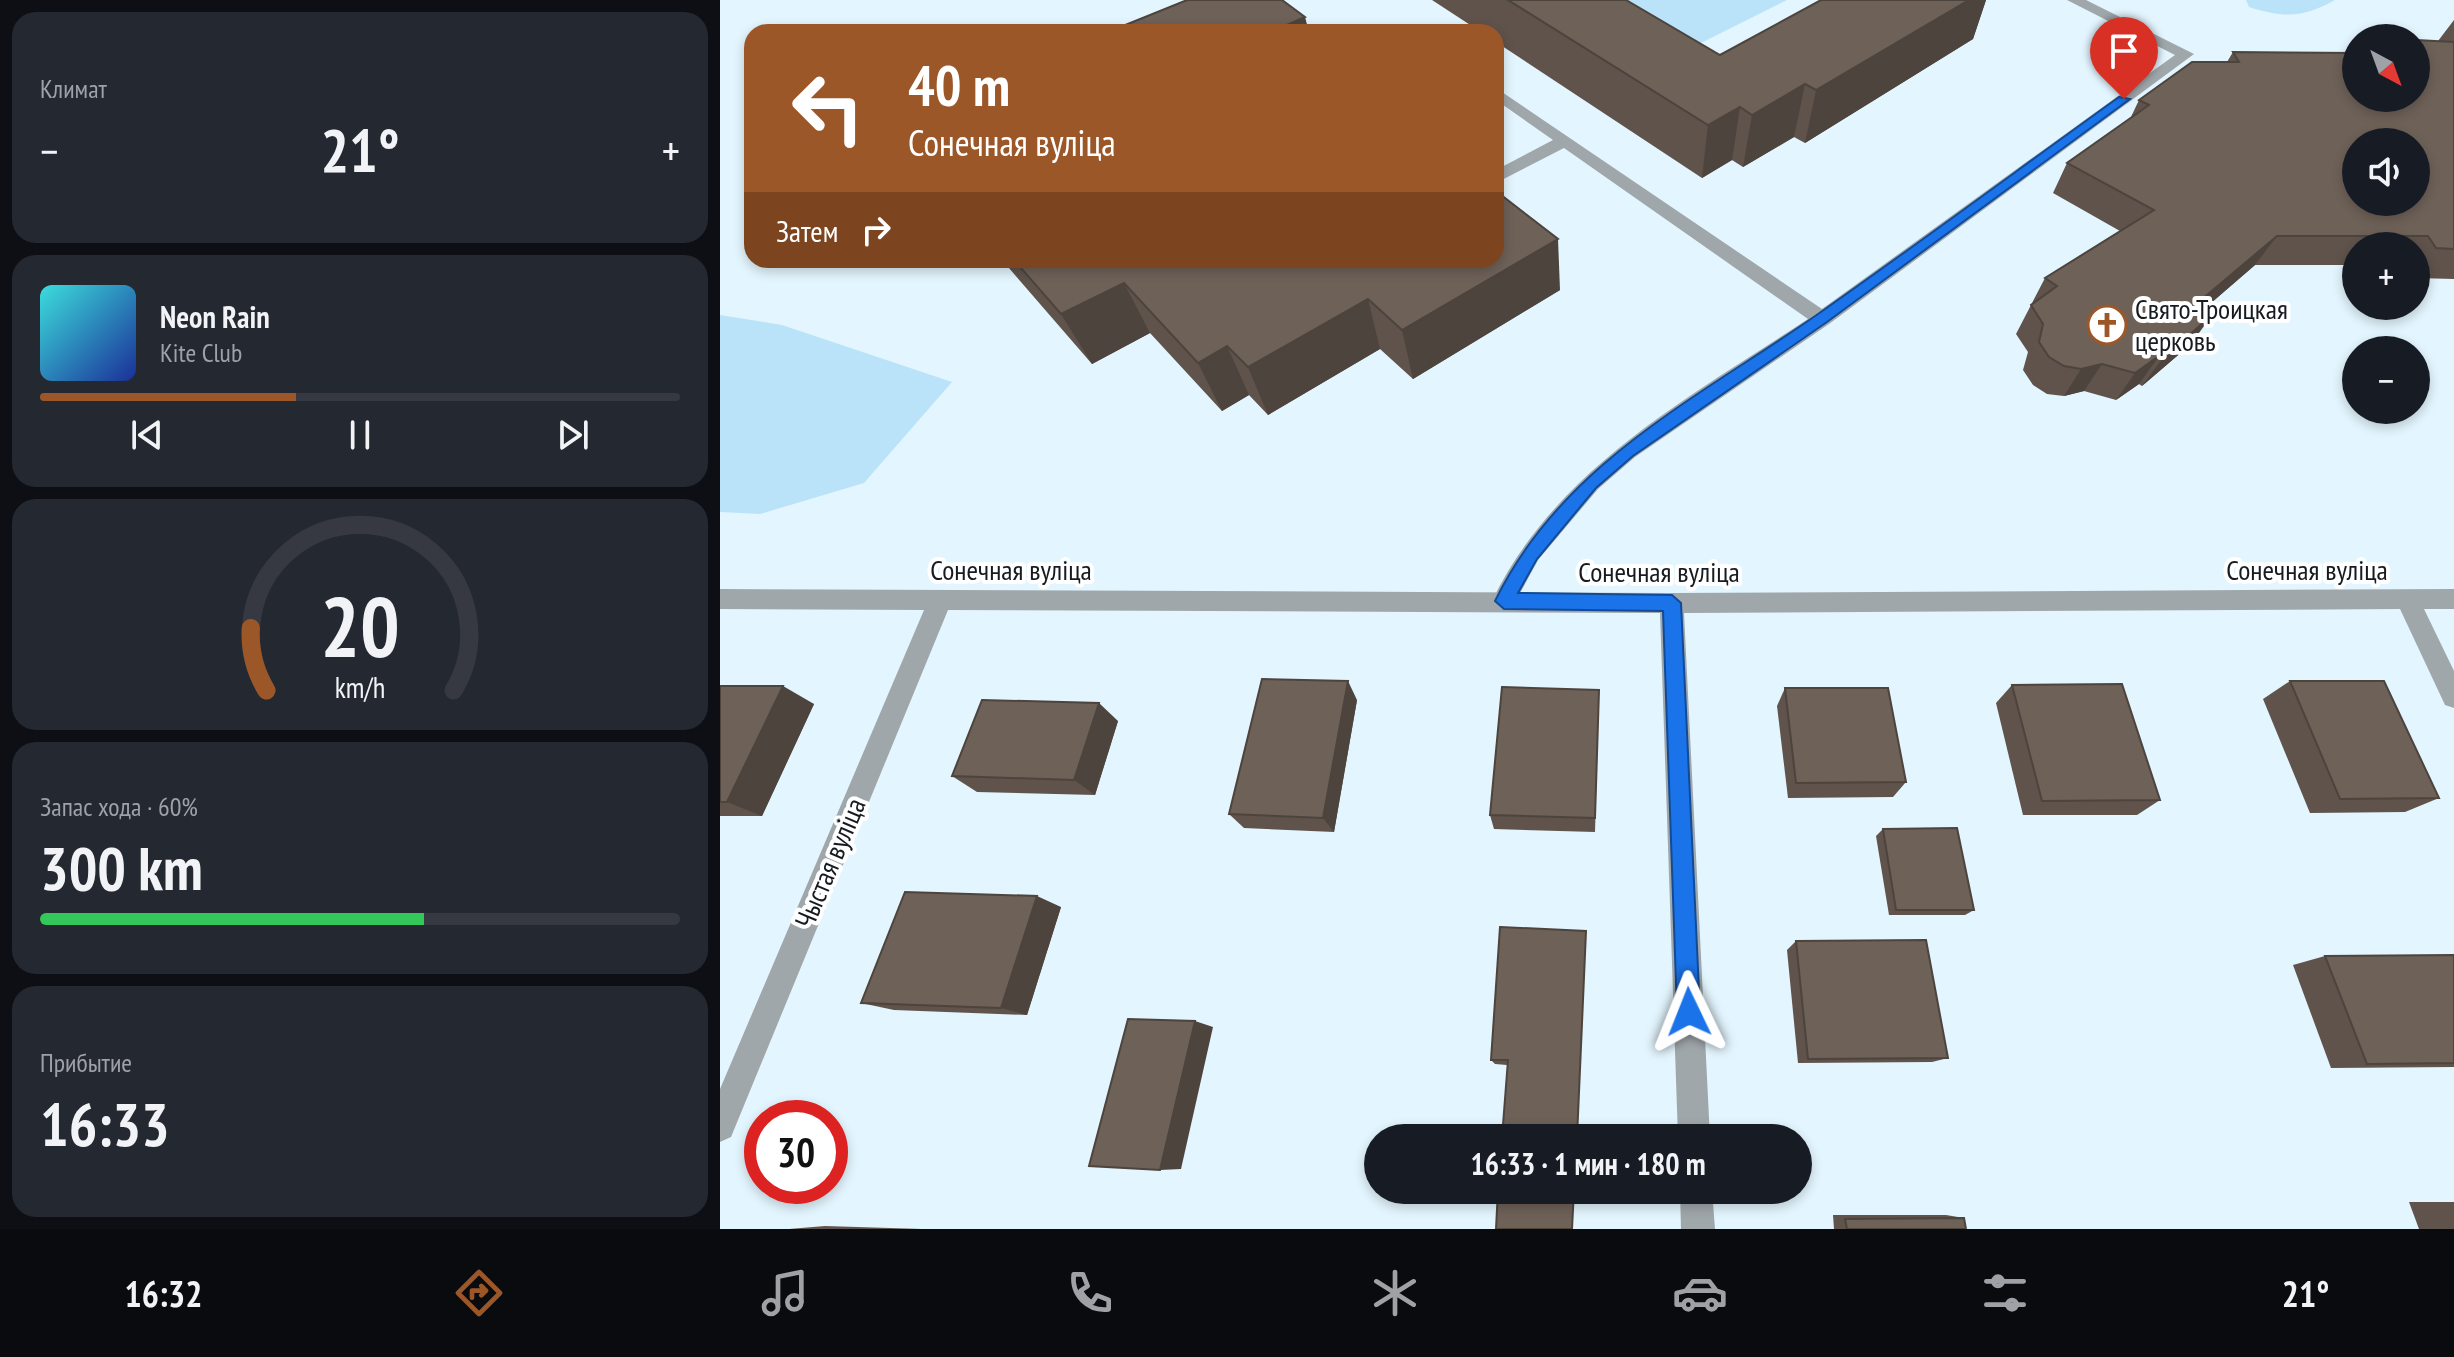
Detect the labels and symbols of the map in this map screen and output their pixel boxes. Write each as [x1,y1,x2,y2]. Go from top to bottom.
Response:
pin [2090,17,2158,99]
north arrow [2342,24,2430,112]
place label: Свято-Троицкая церковь [2135,290,2288,359]
church icon: Свято-Троицкая церковь [2086,304,2128,346]
street label: Сонечная вуліца [930,551,1092,588]
street label: Сонечная вуліца [2226,551,2388,588]
street label: Сонечная вуліца [1578,553,1740,590]
street label: Чыстая вуліца [786,792,873,933]
position arrow [1647,970,1731,1054]
speed limit sign: 30 [744,1100,848,1204]

